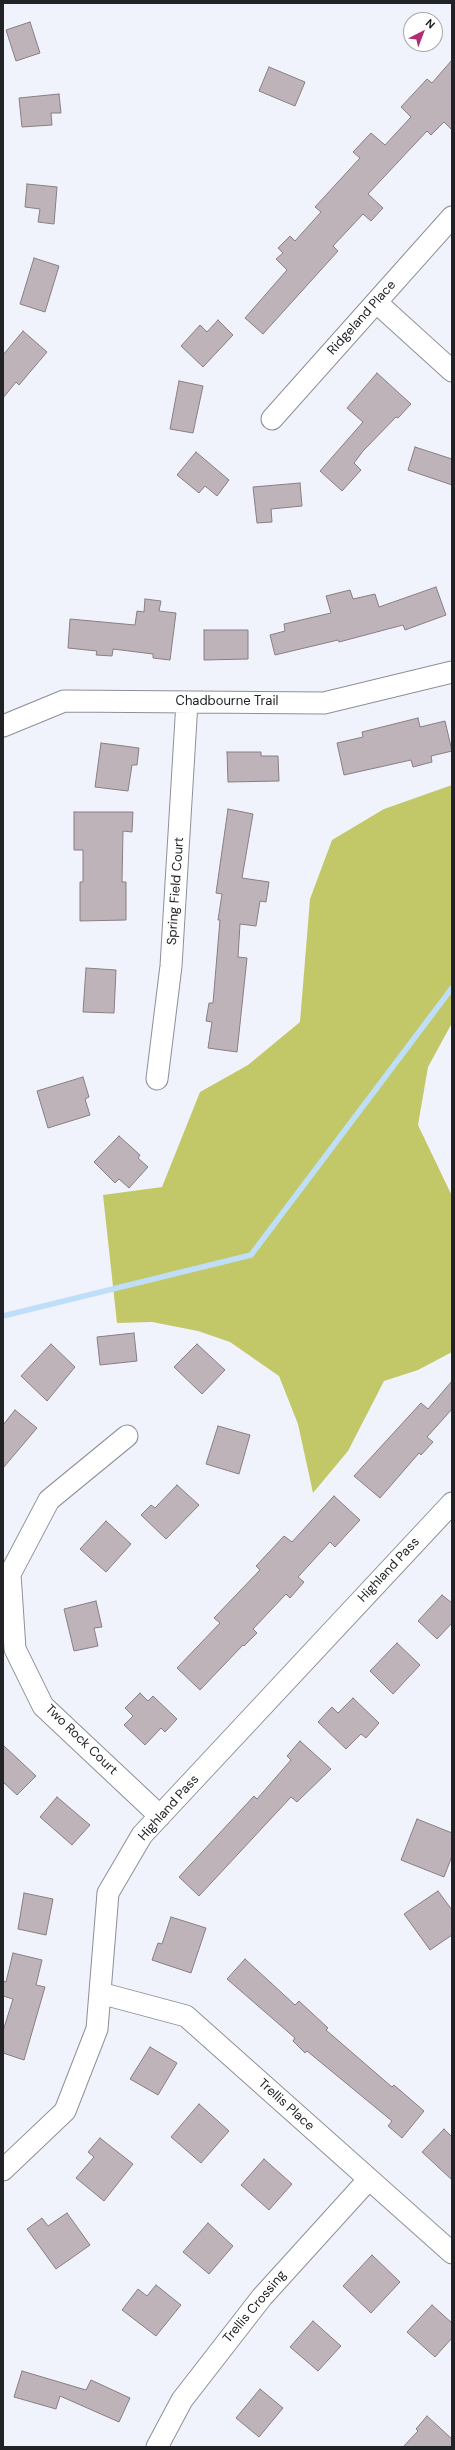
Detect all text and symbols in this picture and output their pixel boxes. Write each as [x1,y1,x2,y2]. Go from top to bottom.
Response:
north arrow [403,12,443,52]
text: N [423,16,438,32]
street label: Ridgeland Place [325,278,399,358]
street label: Chadbourne Trail [176,694,278,710]
street label: Spring Field Court [164,837,188,945]
street label: Highland Pass [355,1534,423,1606]
street label: Two Rock Court [42,1702,120,1778]
street label: Highland Pass [135,1772,203,1844]
street label: Trellis Place [255,2076,317,2134]
street label: Trellis Crossing [220,2268,290,2346]

